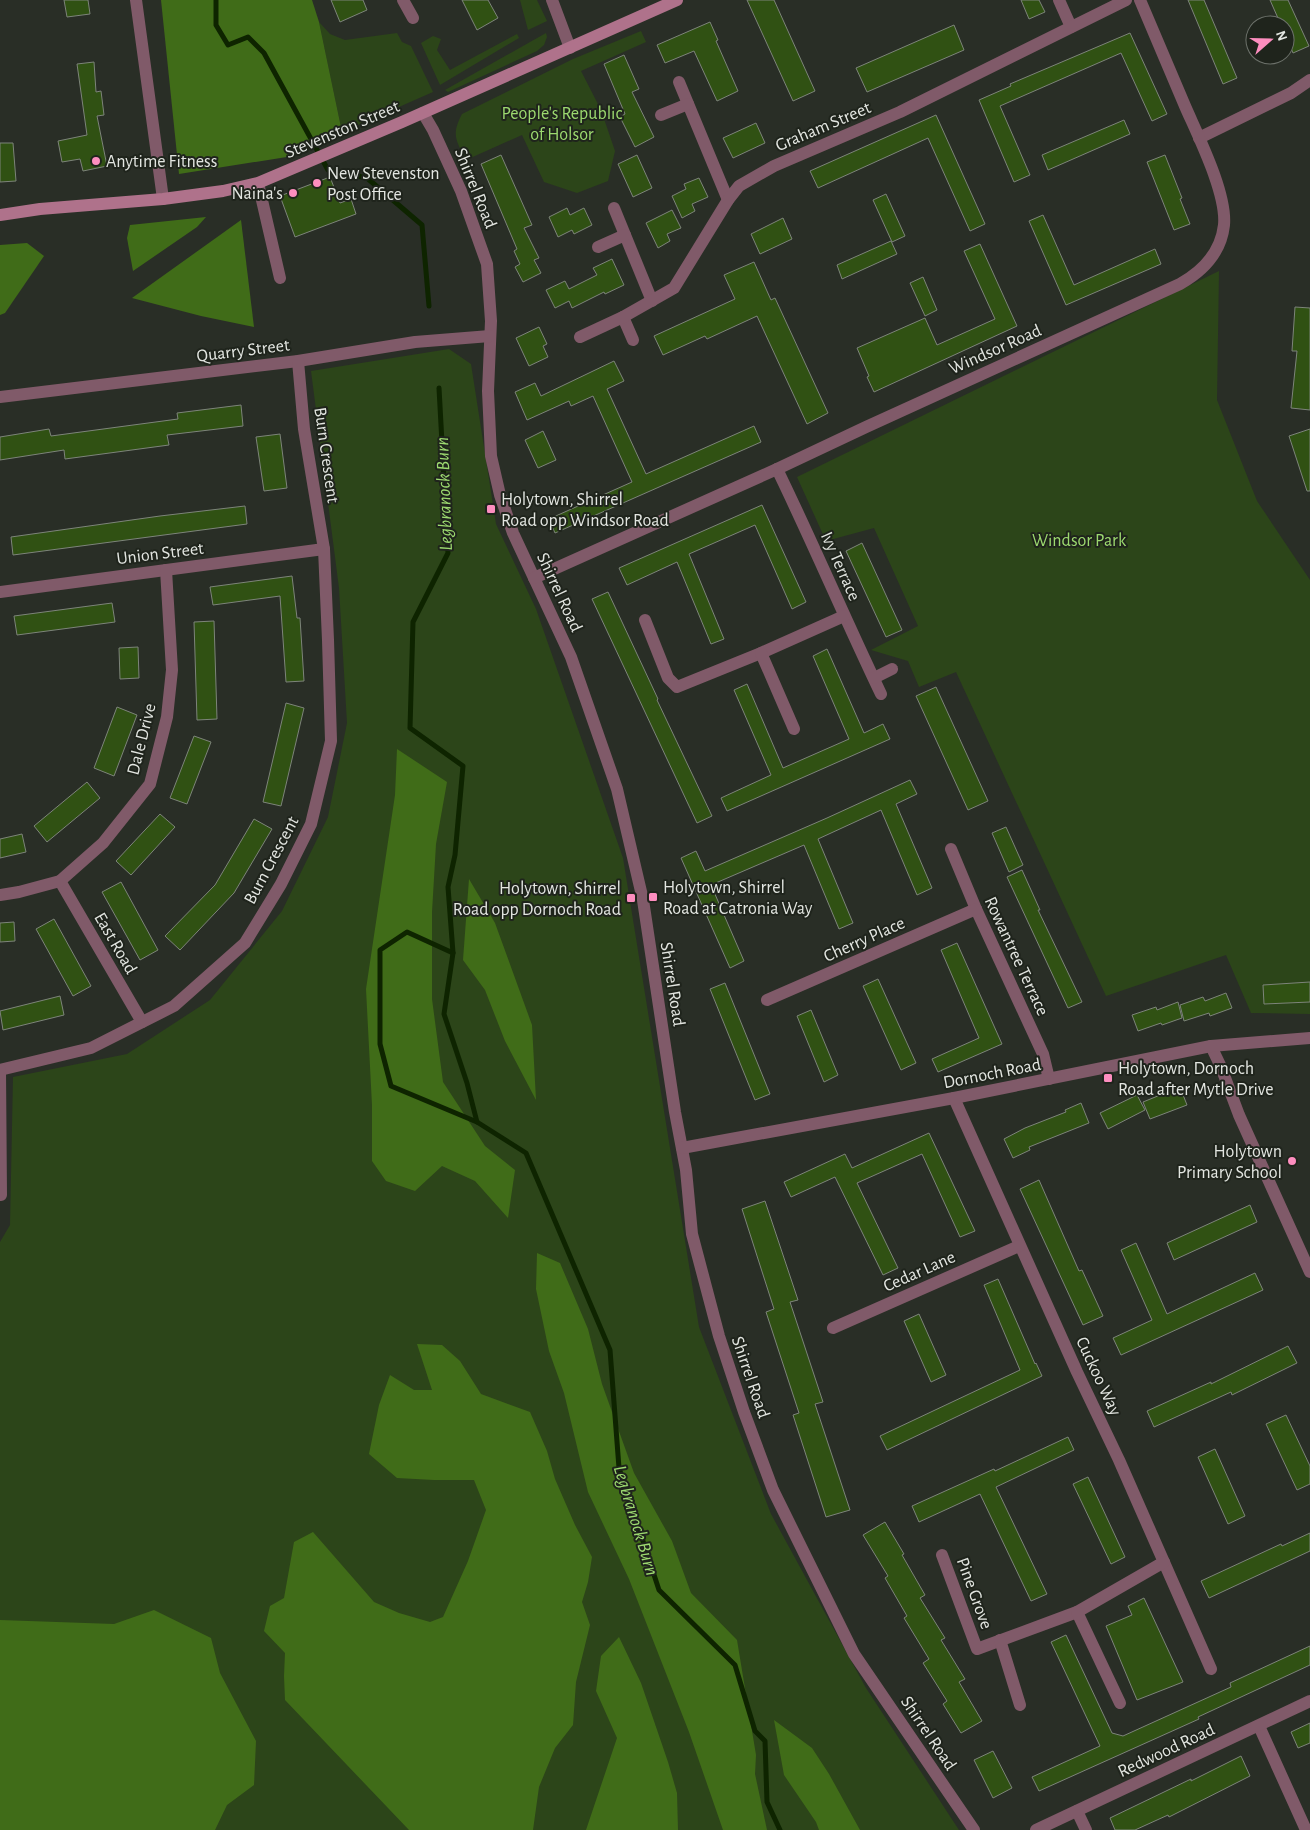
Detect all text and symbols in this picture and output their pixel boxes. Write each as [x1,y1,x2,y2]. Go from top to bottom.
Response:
north arrow [1245,15,1295,65]
text: N [1273,29,1290,43]
street label: Stevenston Street [282,98,403,162]
street label: Graham Street [773,99,874,155]
park label: People's Republic of Holsor [502,105,622,144]
street label: Shirrel Road [451,146,499,231]
place label: Anytime Fitness [106,153,217,171]
marker: Anytime Fitness [90,155,102,167]
place label: New Stevenston Post Office [327,165,440,204]
marker: New Stevenston Post Office [311,177,323,189]
place label: Naina's [232,185,283,203]
marker: Naina's [287,187,299,199]
street label: Windsor Road [947,322,1044,378]
street label: Quarry Street [196,336,291,366]
street label: Burn Crescent [310,406,342,505]
water label: Legbranock Burn [433,437,456,551]
place label: Holytown, Shirrel Road opp Windsor Road [501,491,669,530]
marker: Holytown, Shirrel Road opp Windsor Road [485,503,497,515]
street label: Ivy Terrace [817,529,863,604]
park label: Windsor Park [1032,532,1127,550]
street label: Union Street [115,540,205,568]
street label: Shirrel Road [533,550,585,635]
street label: Dale Drive [124,702,160,777]
street label: Burn Crescent [241,813,303,907]
place label: Holytown, Shirrel Road at Catronia Way [663,879,813,918]
place label: Holytown, Shirrel Road opp Dornoch Road [453,880,621,919]
marker: Holytown, Shirrel Road at Catronia Way [647,891,659,903]
marker: Holytown, Shirrel Road opp Dornoch Road [625,892,637,904]
street label: Rowantree Terrace [981,894,1052,1019]
street label: East Road [90,910,140,977]
street label: Cherry Place [821,914,908,966]
street label: Shirrel Road [656,941,688,1028]
street label: Dornoch Road [942,1056,1043,1092]
place label: Holytown, Dornoch Road after Mytle Drive [1118,1060,1274,1099]
marker: Holytown, Dornoch Road after Mytle Drive [1102,1072,1114,1084]
place label: Holytown Primary School [1177,1143,1282,1182]
marker: Holytown Primary School [1286,1155,1298,1167]
street label: Cedar Lane [881,1248,958,1296]
street label: Shirrel Road [728,1334,772,1421]
street label: Cuckoo Way [1072,1334,1124,1419]
water label: Legbranock Burn [610,1463,661,1578]
street label: Pine Grove [953,1555,995,1632]
street label: Shirrel Road [897,1693,959,1774]
street label: Redwood Road [1115,1721,1218,1781]

